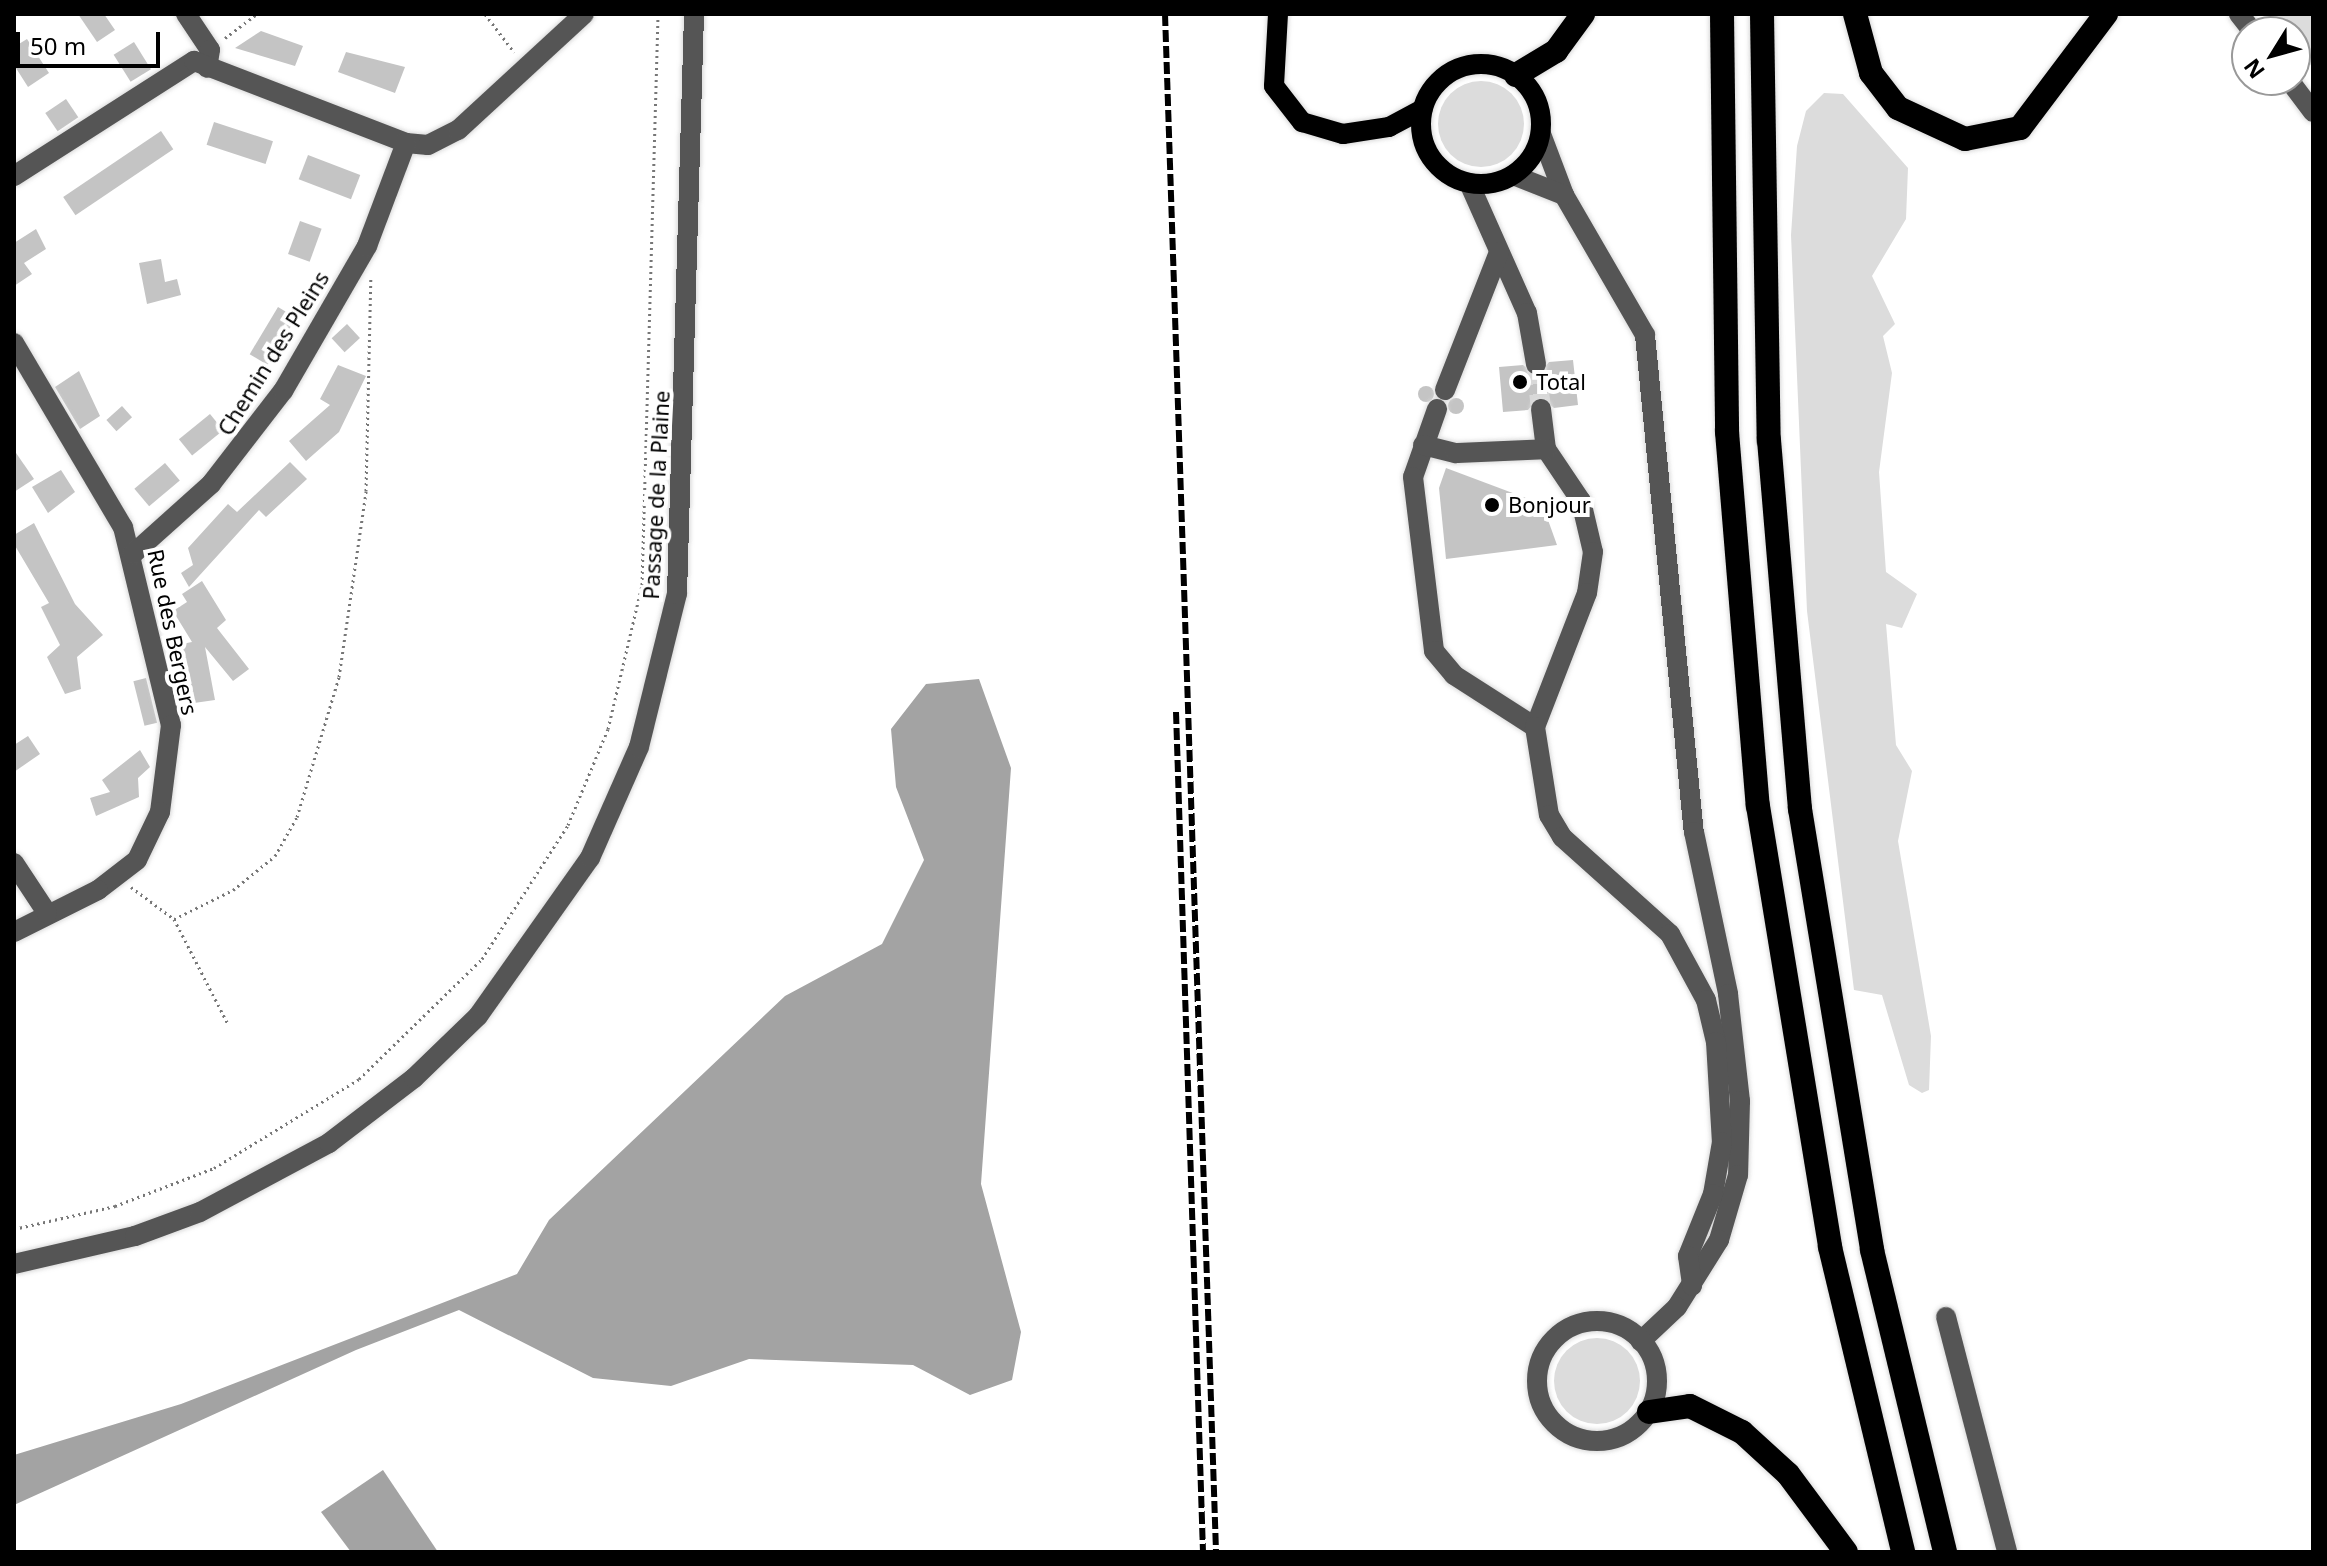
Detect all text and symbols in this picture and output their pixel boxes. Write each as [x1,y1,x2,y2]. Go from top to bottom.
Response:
scale bar [20,16,164,66]
north arrow [2231,16,2311,96]
text: 50 m [30,29,86,62]
text: N [2236,53,2271,85]
street label: Chemin des Pleins [212,266,334,440]
place label: Total [1536,369,1586,395]
marker: Total [1511,373,1529,391]
street label: Passage de la Plaine [637,390,675,600]
place label: Bonjour [1508,492,1591,518]
marker: Bonjour [1483,496,1501,514]
street label: Rue des Bergers [143,547,203,717]

